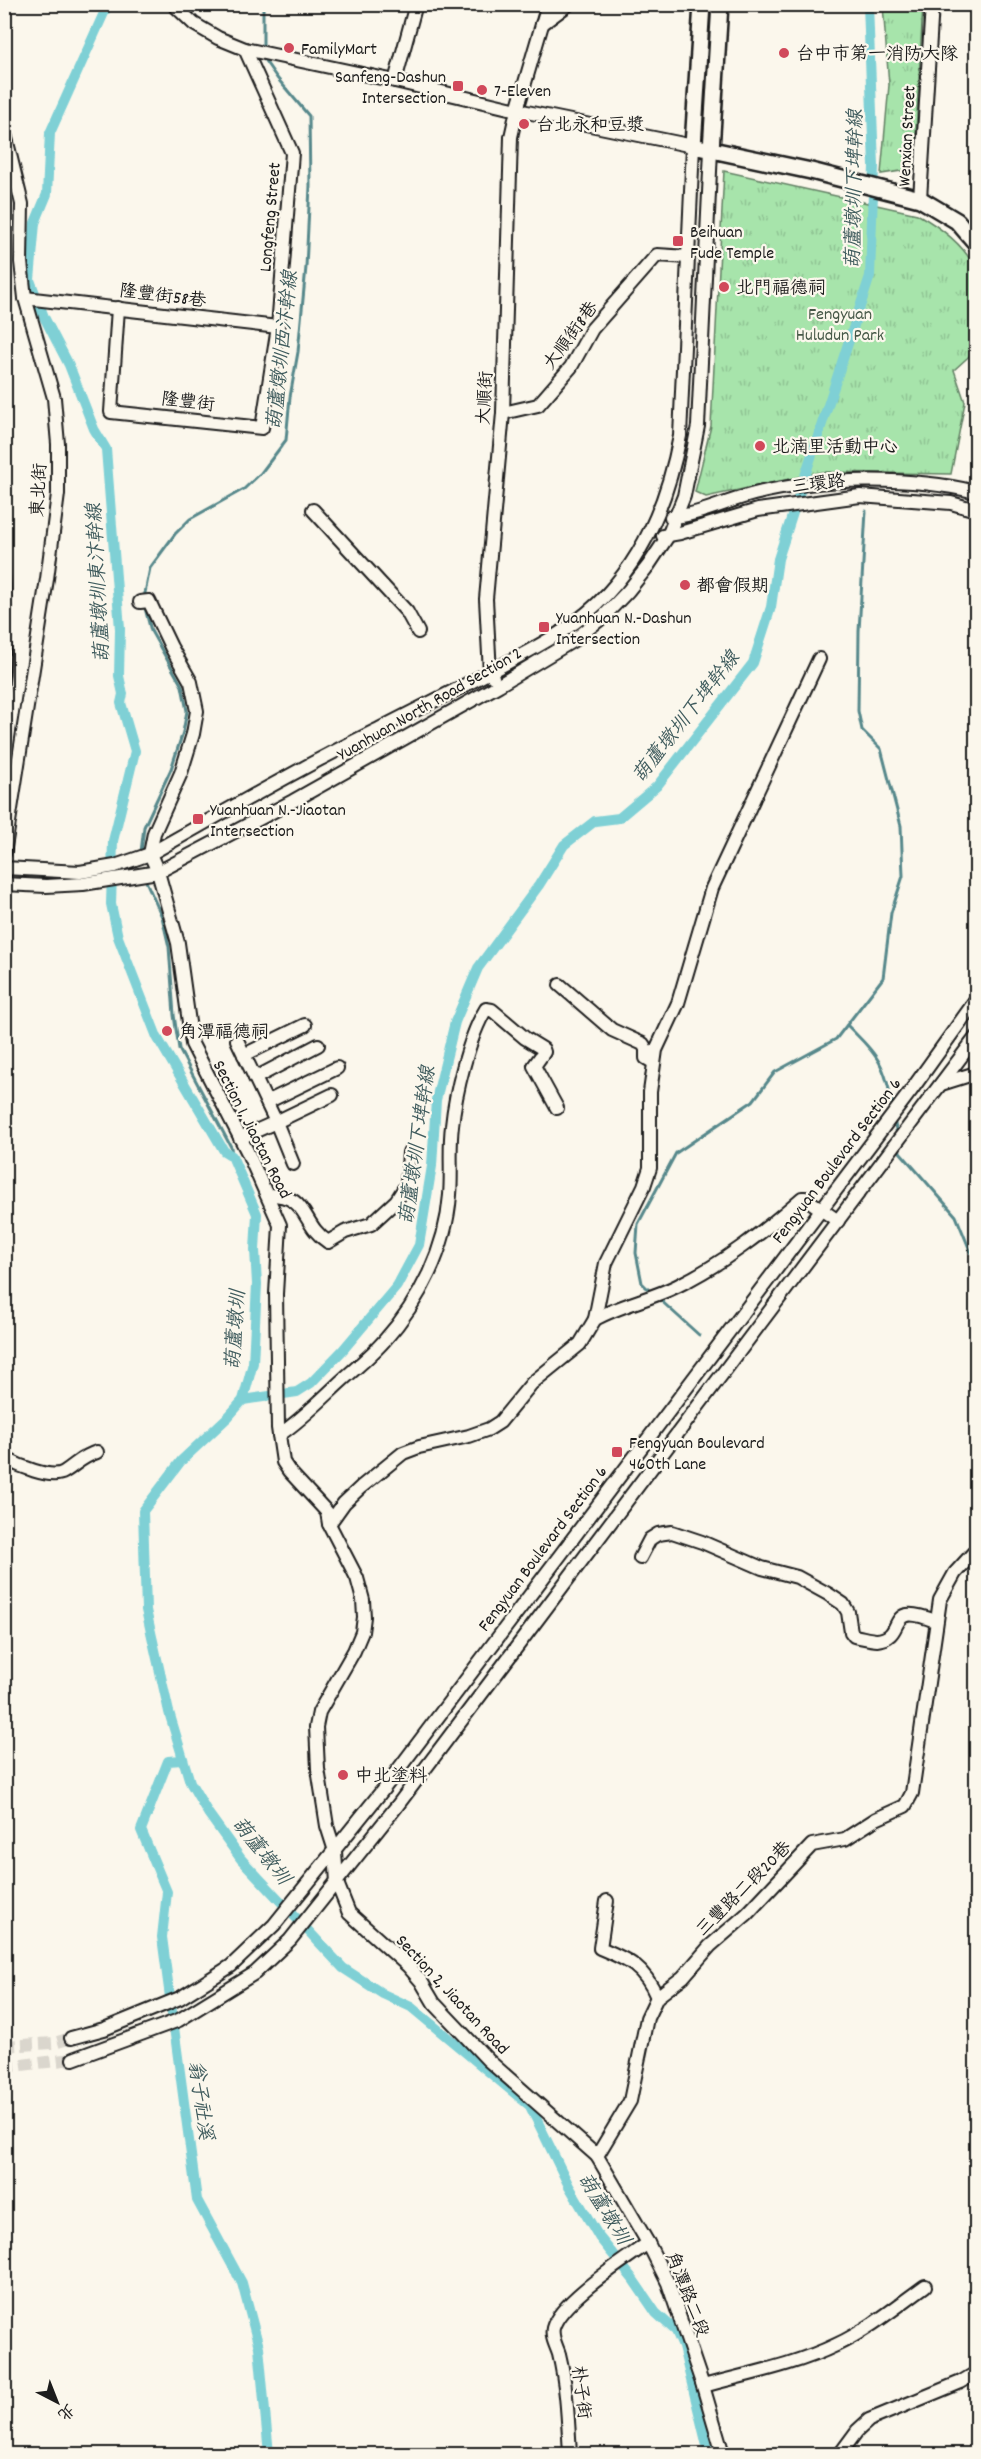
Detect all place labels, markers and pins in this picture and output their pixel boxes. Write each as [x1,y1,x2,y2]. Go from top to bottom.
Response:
place label: FamilyMart [301,38,377,63]
marker: FamilyMart [282,41,296,55]
place label: 台中市第一消防大隊 [796,43,958,68]
marker: 台中市第一消防大隊 [777,46,791,60]
place label: Sanfeng-Dashun Intersection [335,66,446,112]
marker: Sanfeng-Dashun Intersection [451,79,465,93]
place label: 7-Eleven [494,80,551,105]
marker: 7-Eleven [475,83,489,97]
place label: 台北永和豆漿 [536,114,644,139]
marker: 台北永和豆漿 [517,117,531,131]
place label: Beihuan Fude Temple [690,221,774,267]
marker: Beihuan Fude Temple [671,234,685,248]
place label: 北門福德祠 [736,277,826,302]
marker: 北門福德祠 [717,280,731,294]
place label: 北湳里活動中心 [772,436,898,461]
marker: 北湳里活動中心 [753,439,767,453]
place label: 都會假期 [696,575,769,600]
marker: 都會假期 [678,578,692,592]
place label: Yuanhuan N.-Dashun Intersection [556,607,692,653]
marker: Yuanhuan N.-Dashun Intersection [537,620,551,634]
place label: Yuanhuan N.-Jiaotan Intersection [210,799,346,845]
marker: Yuanhuan N.-Jiaotan Intersection [191,812,205,826]
place label: 角潭福德祠 [179,1021,269,1046]
marker: 角潭福德祠 [160,1024,174,1038]
place label: Fengyuan Boulevard 460th Lane [629,1432,765,1478]
marker: Fengyuan Boulevard 460th Lane [610,1445,624,1459]
place label: 中北塗料 [355,1765,427,1790]
marker: 中北塗料 [336,1768,350,1782]

